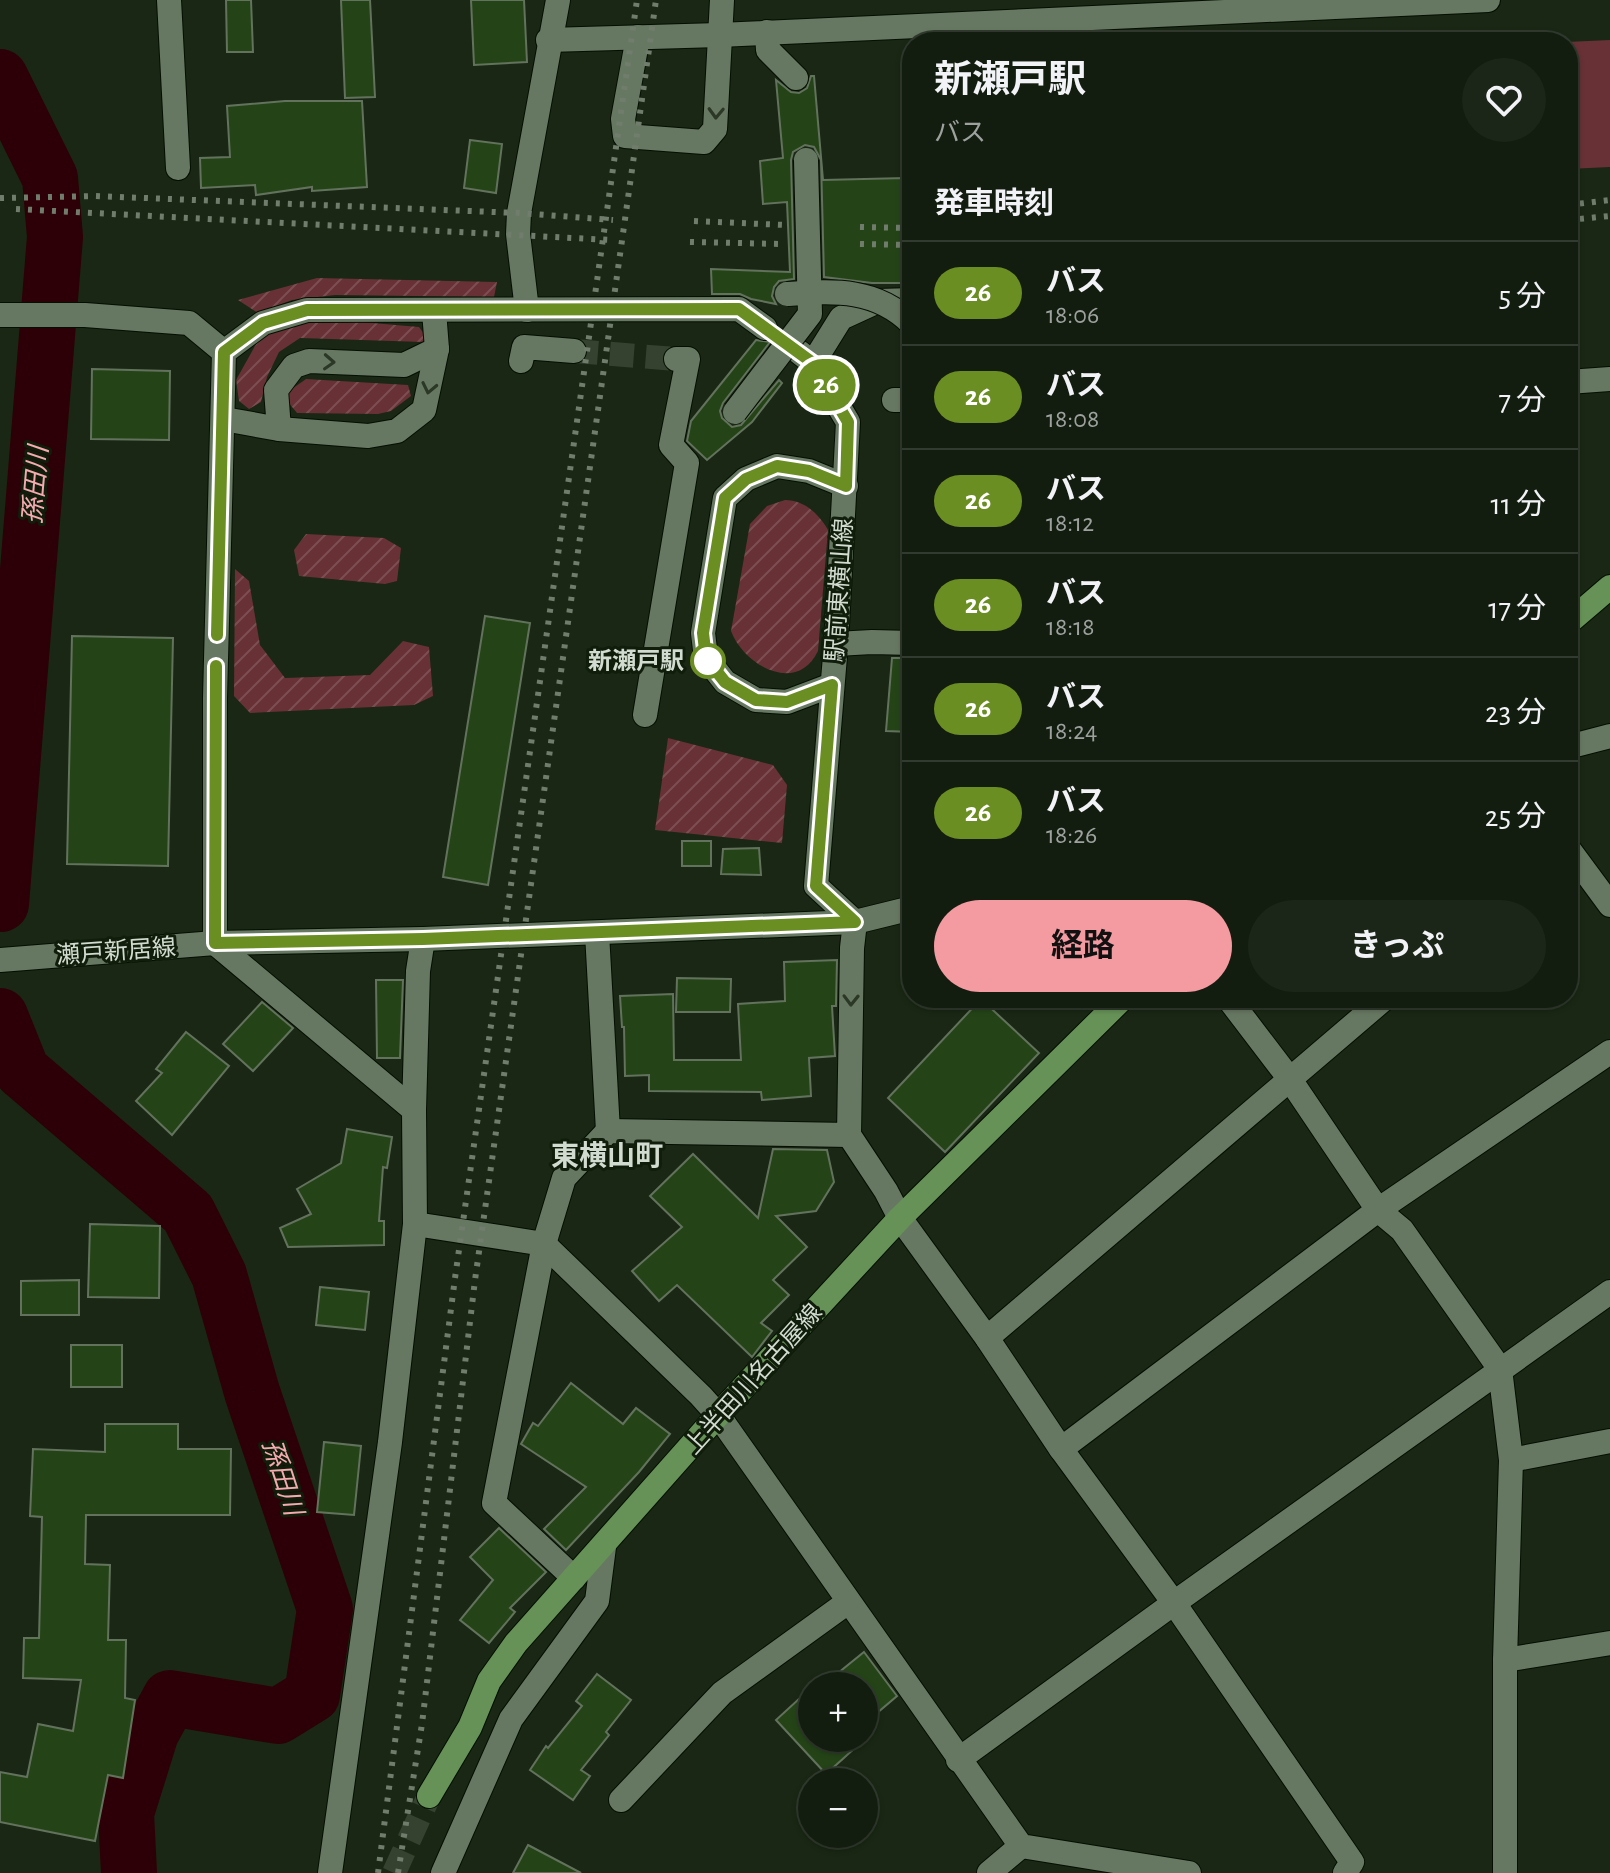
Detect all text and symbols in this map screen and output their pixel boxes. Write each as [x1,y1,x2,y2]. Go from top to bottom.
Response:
button: heart [1462,58,1546,142]
text: 新瀬戸駅 [934,62,1086,100]
one-way arrow [707,107,724,120]
text: バス [934,120,986,146]
text: 発車時刻 [934,189,1054,219]
text: バス [1046,267,1106,297]
text: 26 [965,279,991,307]
text: 5 分 [1499,282,1546,312]
text: 18:06 [1046,302,1099,328]
one-way arrow [323,353,336,370]
line badge: 26 [790,359,862,411]
text: 26 [813,371,839,399]
text: バス [1046,371,1106,401]
one-way arrow [421,381,438,394]
text: 26 [965,383,991,411]
text: 7 分 [1499,386,1546,416]
text: 18:08 [1046,406,1099,432]
water label: 孫田川 [19,442,53,525]
text: バス [1046,475,1106,505]
text: 26 [965,487,991,515]
text: 11 分 [1490,490,1546,520]
text: 18:12 [1046,510,1094,536]
street label: 駅前東横山線 [821,517,857,663]
text: バス [1046,579,1106,609]
text: 26 [965,591,991,619]
text: 17 分 [1488,594,1546,624]
text: 18:18 [1046,614,1095,640]
marker: 新瀬戸駅 [691,644,725,678]
place label: 新瀬戸駅 [588,648,684,674]
text: バス [1046,683,1106,713]
text: 26 [965,695,991,723]
text: 23 分 [1485,698,1546,728]
text: 18:24 [1046,718,1098,744]
text: バス [1046,787,1106,817]
text: 26 [965,799,991,827]
text: 25 分 [1485,802,1546,832]
text: 18:26 [1046,822,1097,848]
button: 経路 [934,900,1232,992]
button: きっぷ [1248,900,1546,992]
street label: 瀬戸新居線 [55,934,177,968]
one-way arrow [842,994,860,1007]
district label: 東横山町 [551,1141,663,1171]
street label: 上半田川名古屋線 [679,1299,827,1459]
water label: 孫田川 [258,1436,308,1521]
map controls [798,1672,878,1848]
button: + [798,1672,878,1752]
button: − [798,1768,878,1848]

